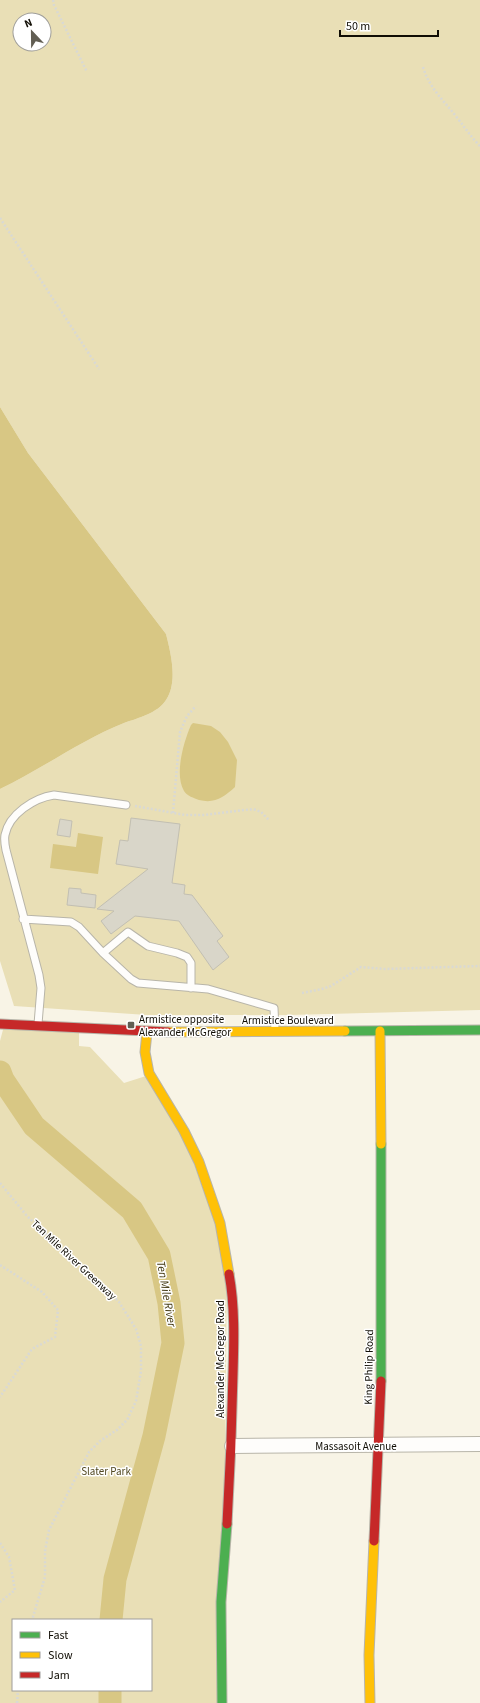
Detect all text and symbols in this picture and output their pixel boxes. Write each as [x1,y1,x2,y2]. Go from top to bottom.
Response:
north arrow [12,12,52,52]
scale bar [340,12,438,38]
text: N [22,15,35,32]
text: 50 m [346,18,370,35]
place label: Armistice opposite Alexander McGregor [139,1012,231,1040]
street label: Armistice Boulevard [242,1013,334,1028]
marker: Armistice opposite Alexander McGregor [126,1020,136,1030]
street label: Ten Mile River Greenway [28,1217,120,1303]
water label: Ten Mile River [152,1260,180,1329]
street label: Alexander McGregor Road [213,1300,228,1418]
street label: King Philip Road [361,1329,377,1405]
street label: Massasoit Avenue [315,1439,397,1454]
park label: Slater Park [81,1464,131,1479]
legend [12,1619,152,1691]
text: Fast [48,1627,68,1644]
text: Slow [48,1647,73,1664]
text: Jam [48,1667,70,1684]

